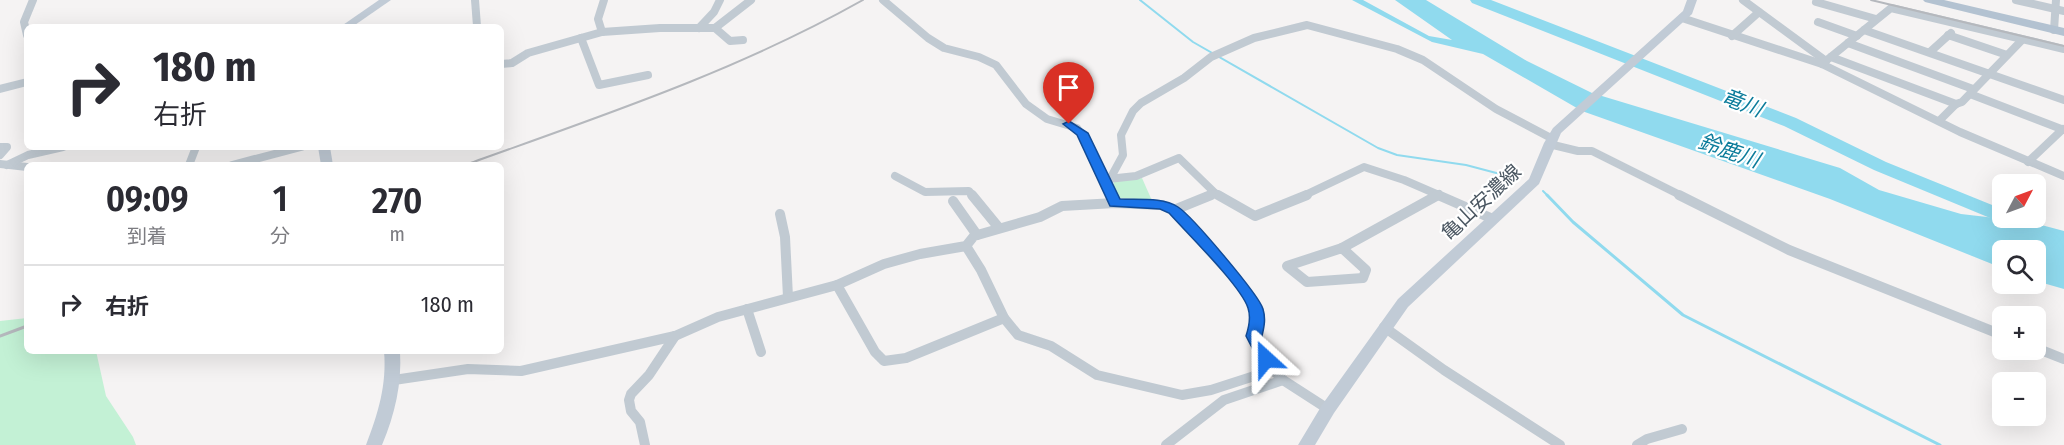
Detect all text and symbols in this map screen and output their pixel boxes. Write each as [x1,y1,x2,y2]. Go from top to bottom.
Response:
text: 180 m [153,42,257,92]
icon: right [54,48,132,126]
pin [1043,62,1094,124]
icon: arrive [1052,71,1085,104]
water label: 竜川 [1718,83,1768,123]
text: 右折 [153,99,207,131]
water label: 鈴鹿川 [1695,128,1765,174]
street label: 亀山安濃線 [1436,159,1526,245]
north arrow [1992,174,2046,228]
map controls [1992,174,2046,426]
text: 09:09 [106,177,189,221]
text: 1 [273,177,288,221]
text: 270 [372,179,422,223]
text: m [389,222,405,246]
text: 到着 [127,224,167,248]
text: 分 [270,224,290,248]
button: search [1992,240,2046,294]
icon: right [54,288,87,321]
text: 180 m [421,291,474,318]
text: 右折 [105,293,149,320]
button: + [1992,306,2046,360]
position arrow [1234,327,1298,391]
button: − [1992,372,2046,426]

